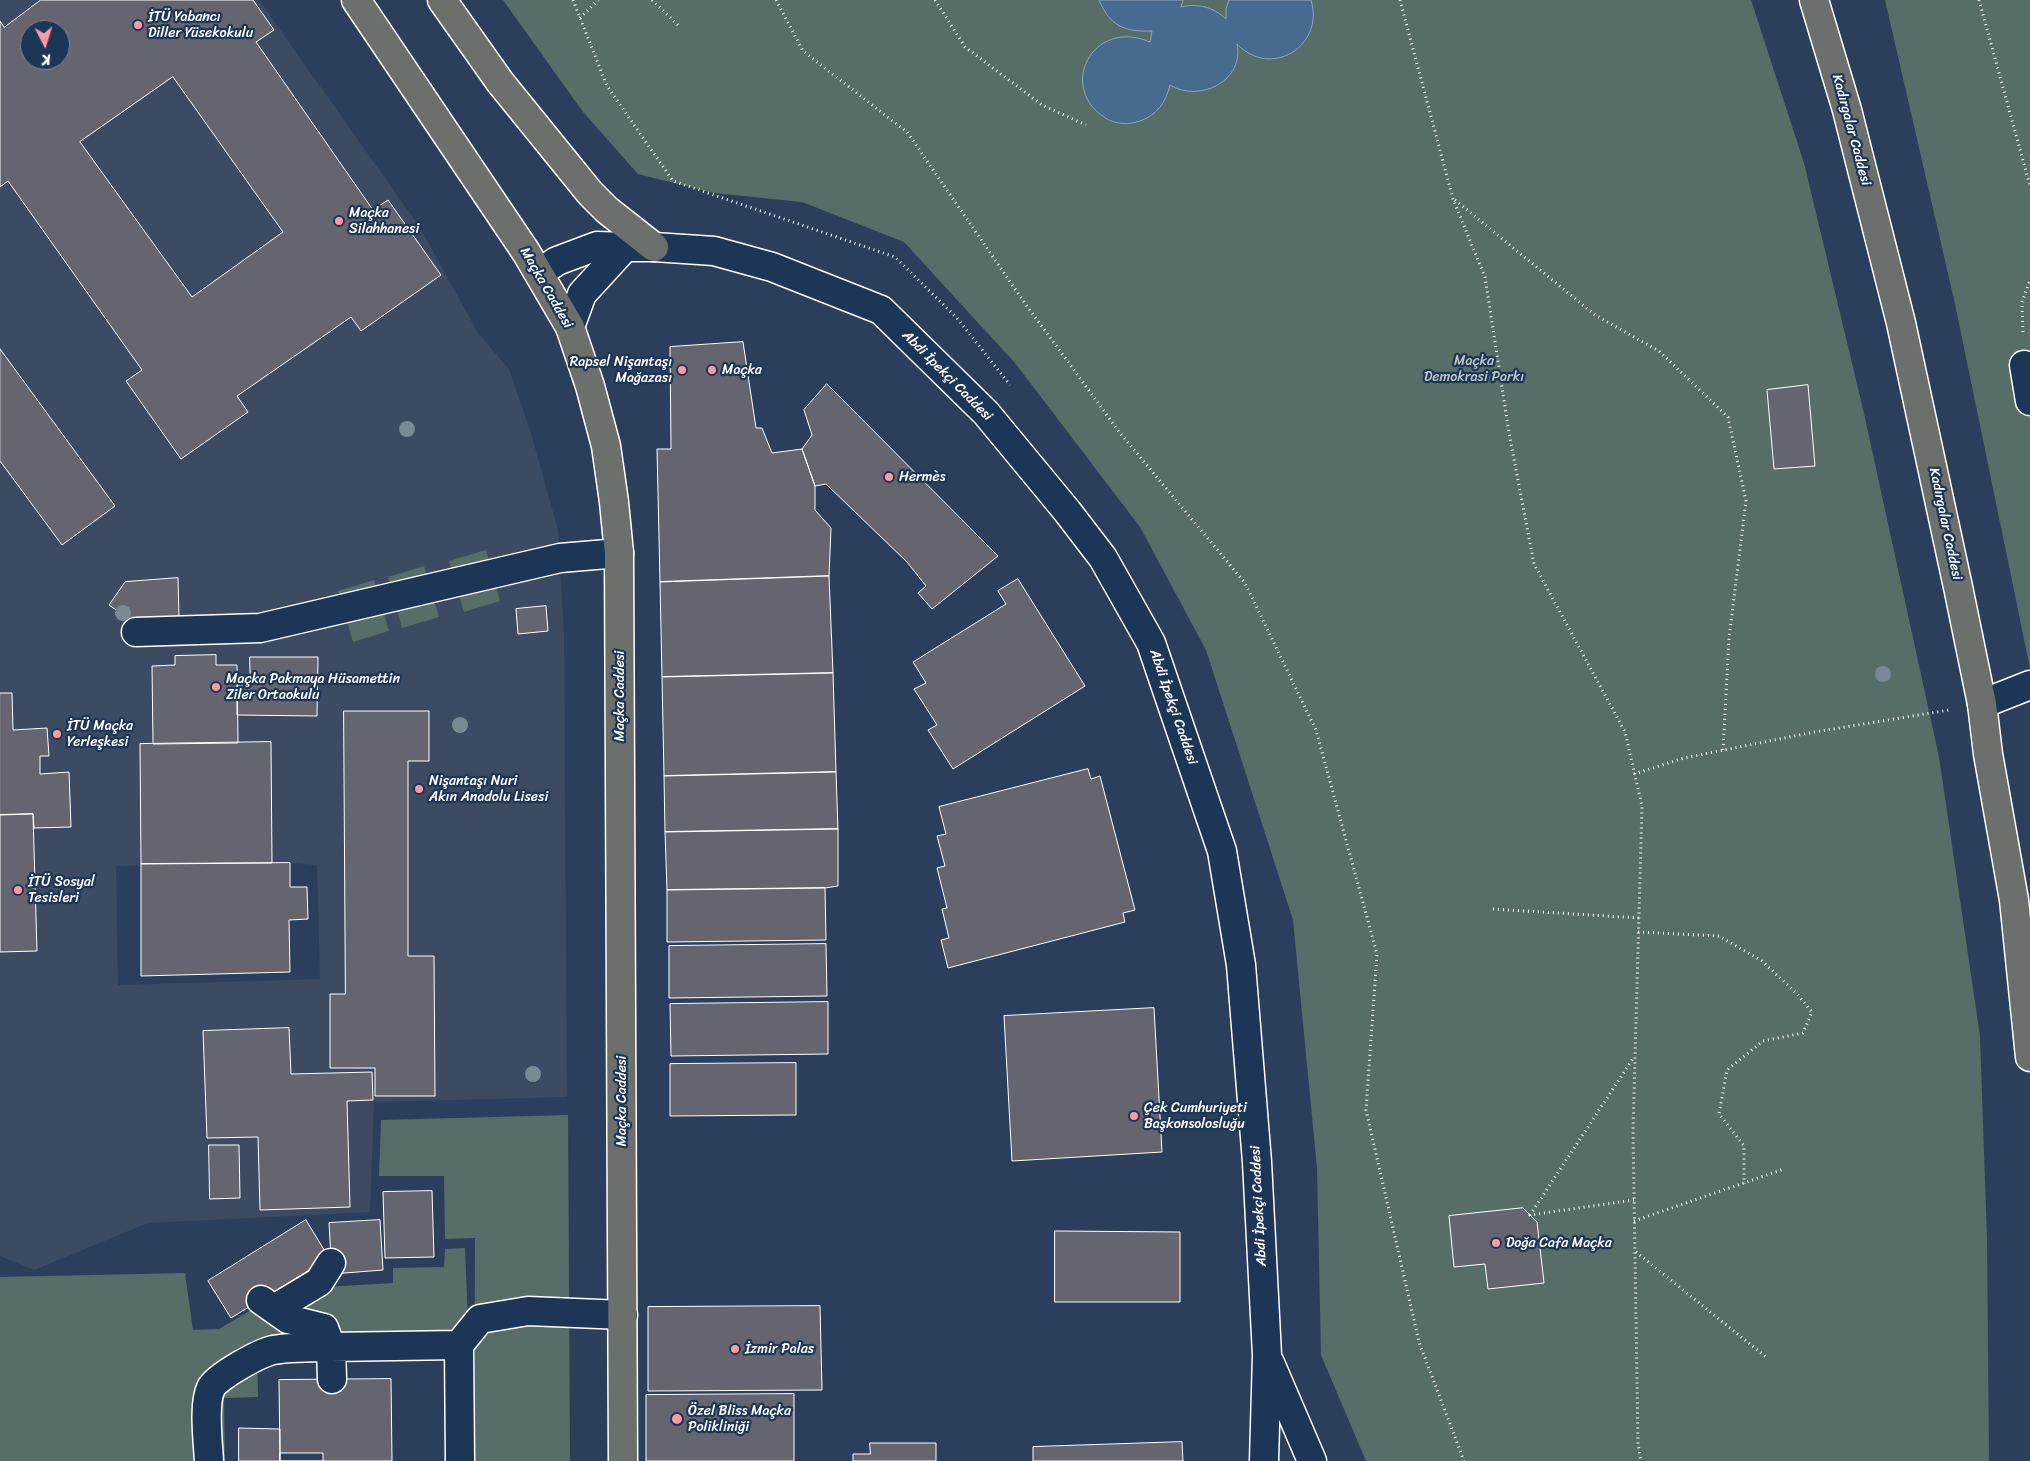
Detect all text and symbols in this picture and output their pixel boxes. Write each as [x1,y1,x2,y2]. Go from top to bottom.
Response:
place label: İTÜ Yabancı Diller Yüsekokulu [148,9,253,41]
marker: İTÜ Yabancı Diller Yüsekokulu [132,19,144,31]
north arrow [20,20,70,70]
text: K [41,47,52,72]
street label: Kadırgalar Caddesi [1828,73,1874,187]
place label: Maçka Silahhanesi [349,205,419,238]
marker: Maçka Silahhanesi [333,215,345,227]
street label: Maçka Caddesi [516,244,576,332]
street label: Abdi İpekçi Caddesi [898,327,996,425]
park label: Maçka Demokrasi Parkı [1424,353,1524,386]
place label: Rapsel Nişantaşı Mağazası [570,354,672,387]
place label: Maçka [722,362,762,378]
marker: Rapsel Nişantaşı Mağazası [676,364,688,376]
marker: Maçka [706,364,718,376]
street label: Kadırgalar Caddesi [1925,466,1965,582]
place label: Hermès [899,469,946,485]
marker: Hermès [883,471,895,483]
street label: Abdi İpekçi Caddesi [1145,647,1201,767]
street label: Maçka Caddesi [612,651,628,741]
place label: Maçka Pakmaya Hüsamettin Ziler Ortaokulu [226,671,400,704]
marker: Maçka Pakmaya Hüsamettin Ziler Ortaokulu [210,681,222,693]
place label: İTÜ Maçka Yerleşkesi [67,718,133,750]
marker: İTÜ Maçka Yerleşkesi [51,728,63,740]
place label: Nişantaşı Nuri Akın Anadolu Lisesi [429,773,548,806]
marker: Nişantaşı Nuri Akın Anadolu Lisesi [413,783,425,795]
place label: İTÜ Sosyal Tesisleri [28,874,95,906]
marker: İTÜ Sosyal Tesisleri [12,884,24,896]
street label: Maçka Caddesi [614,1056,630,1146]
place label: Çek Cumhuriyeti Başkonsolosluğu [1144,1100,1247,1132]
marker: Çek Cumhuriyeti Başkonsolosluğu [1128,1110,1140,1122]
street label: Abdi İpekçi Caddesi [1247,1145,1271,1267]
place label: Doğa Cafa Maçka [1506,1235,1612,1251]
marker: Doğa Cafa Maçka [1490,1237,1502,1249]
place label: İzmir Palas [745,1341,814,1357]
marker: İzmir Palas [729,1343,741,1355]
place label: Özel Bliss Maçka Polikliniği [688,1403,791,1435]
marker: Özel Bliss Maçka Polikliniği [670,1412,684,1426]

